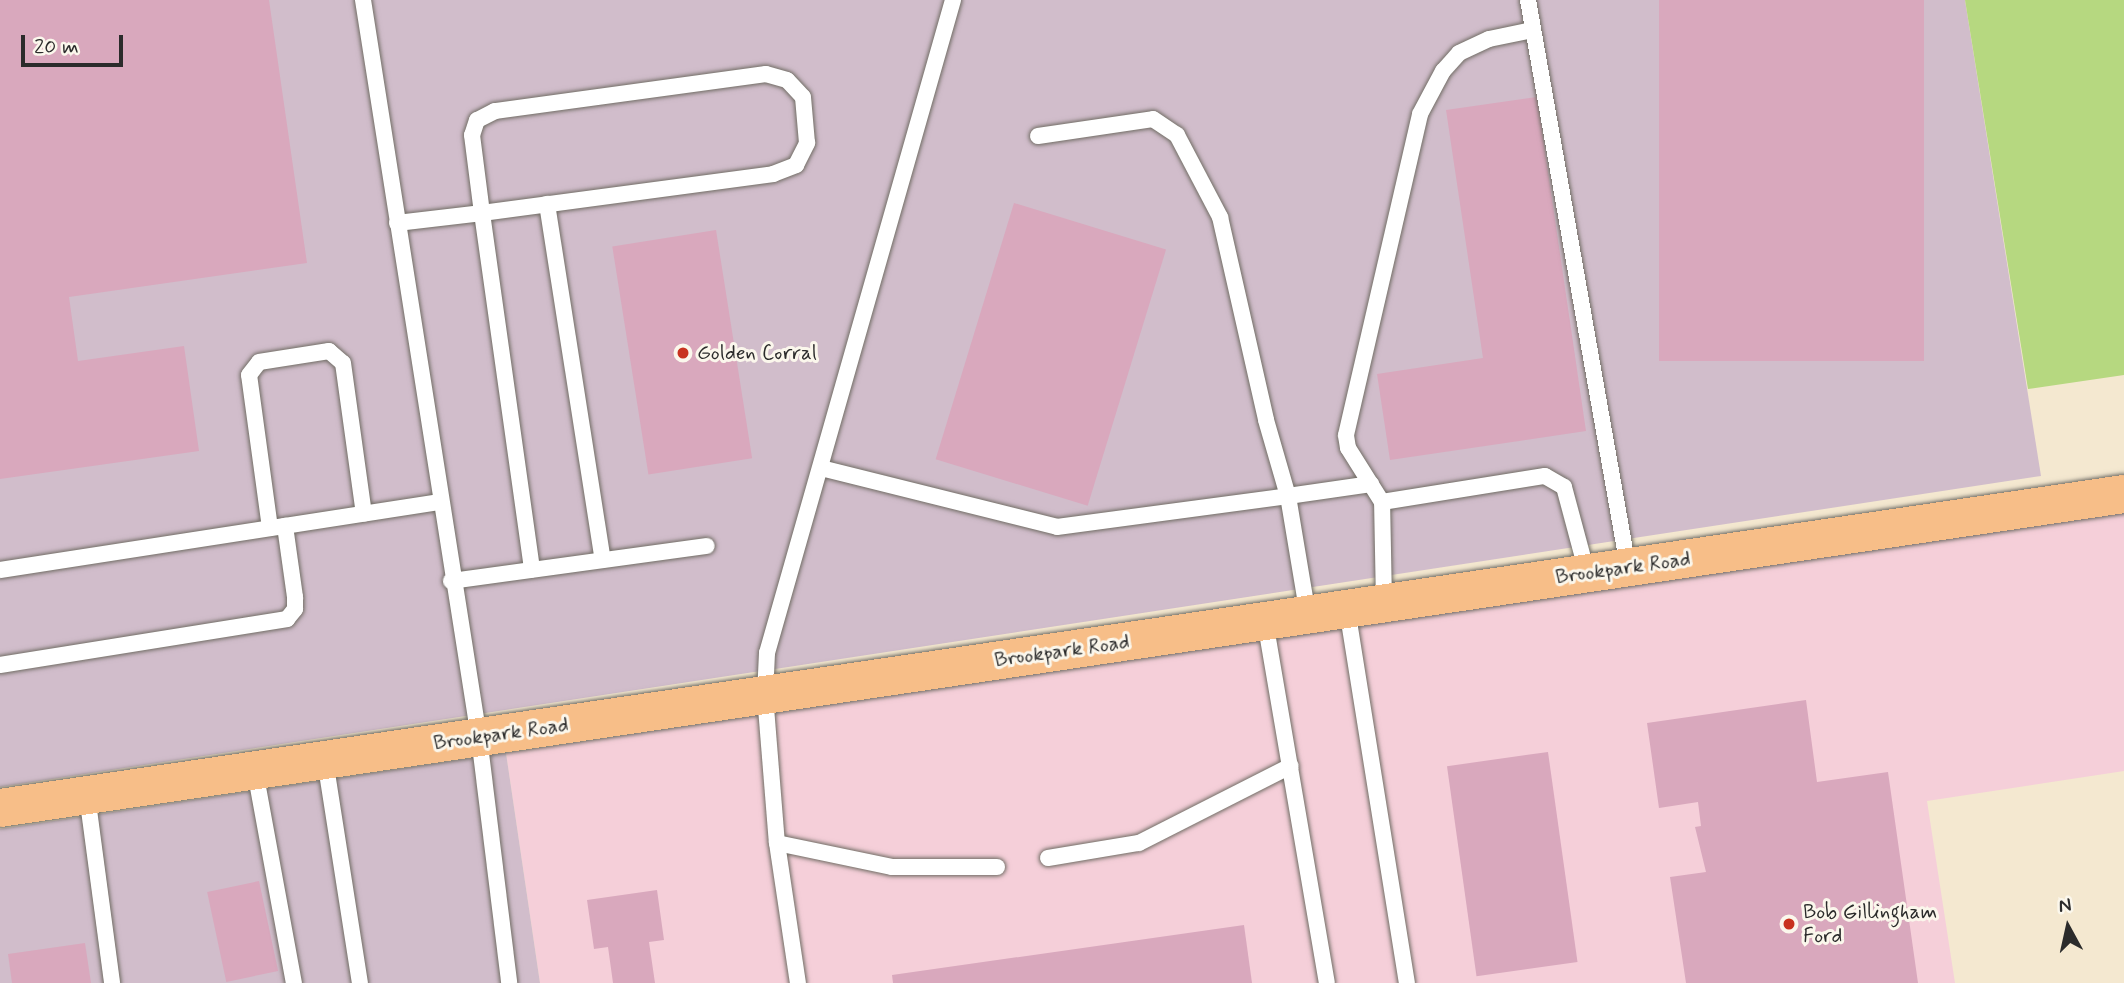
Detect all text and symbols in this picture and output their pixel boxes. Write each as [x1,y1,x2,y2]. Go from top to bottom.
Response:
scale bar [24,21,126,65]
text: 20 m [34,33,79,61]
place label: Golden Corral [697,340,819,366]
marker: Golden Corral [675,345,691,361]
street label: Brookpark Road [1554,546,1692,590]
street label: Brookpark Road [993,629,1131,673]
street label: Brookpark Road [432,712,570,756]
north arrow [2033,892,2103,962]
text: N [2057,892,2073,919]
place label: Bob Gillingham Ford [1803,899,1936,949]
marker: Bob Gillingham Ford [1781,916,1797,932]

